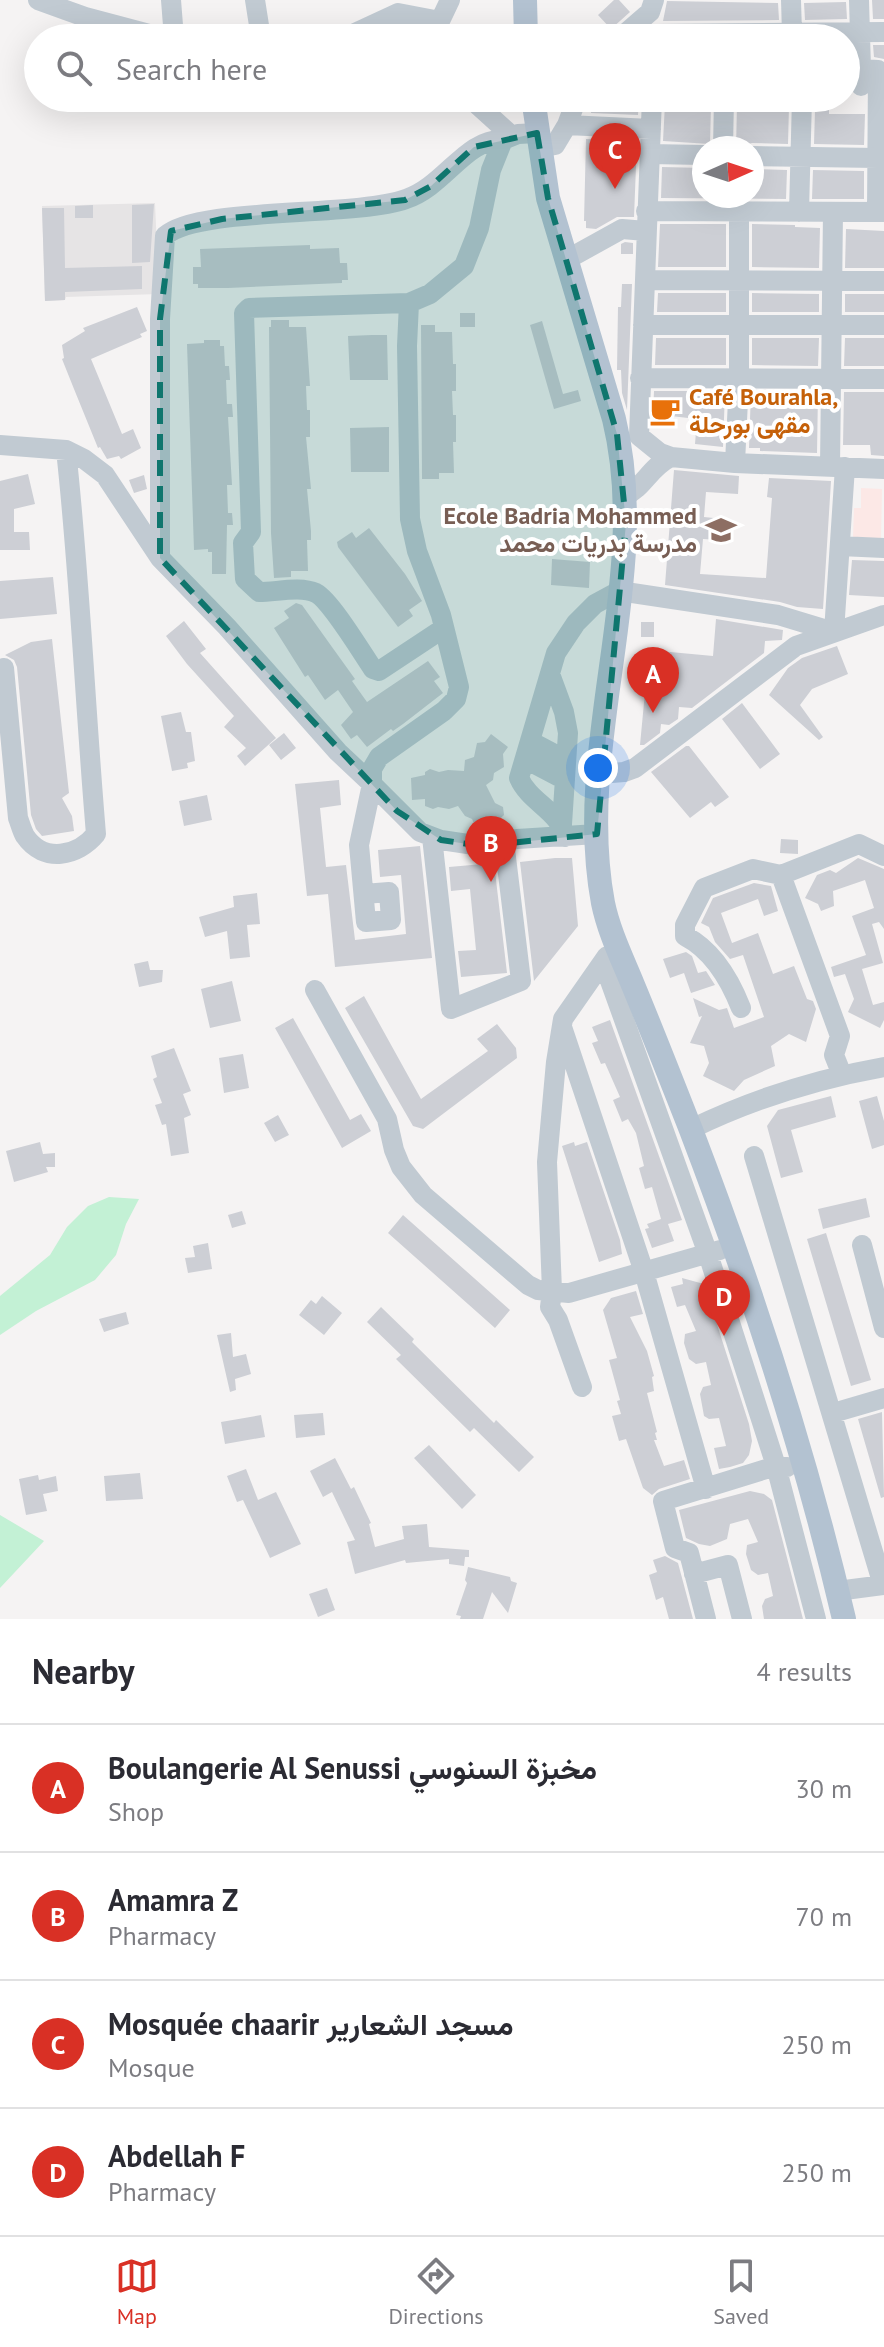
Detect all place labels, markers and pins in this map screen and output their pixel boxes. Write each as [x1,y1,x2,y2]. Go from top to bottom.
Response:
pin: C [589,123,641,189]
place label: Café Bourahla, مقهى بورحلة [689,381,838,440]
cafe icon: Café Bourahla, مقهى بورحلة [648,394,682,428]
place label: Ecole Badria Mohammed مدرسة بدريات محمد [444,500,697,559]
school or university icon: Ecole Badria Mohammed مدرسة بدريات محمد [704,513,738,547]
pin: A [627,647,679,713]
pin: B [465,816,517,882]
pin: D [698,1270,750,1336]

